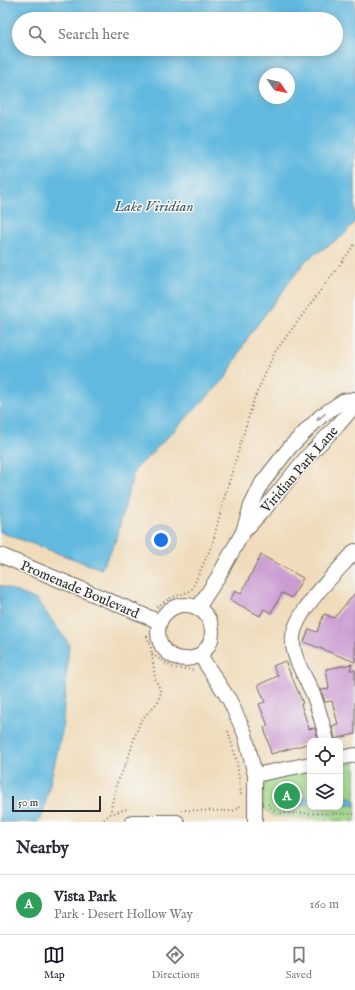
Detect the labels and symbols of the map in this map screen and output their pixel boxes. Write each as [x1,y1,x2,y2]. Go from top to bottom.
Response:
north arrow [259,68,295,104]
water label: Lake Viridian [113,197,194,216]
one-way arrow [316,412,326,421]
street label: Viridian Park Lane [257,422,343,517]
your location [151,530,171,550]
street label: Promenade Boulevard [17,557,142,623]
pin: A [274,781,300,811]
scale bar [12,794,101,813]

